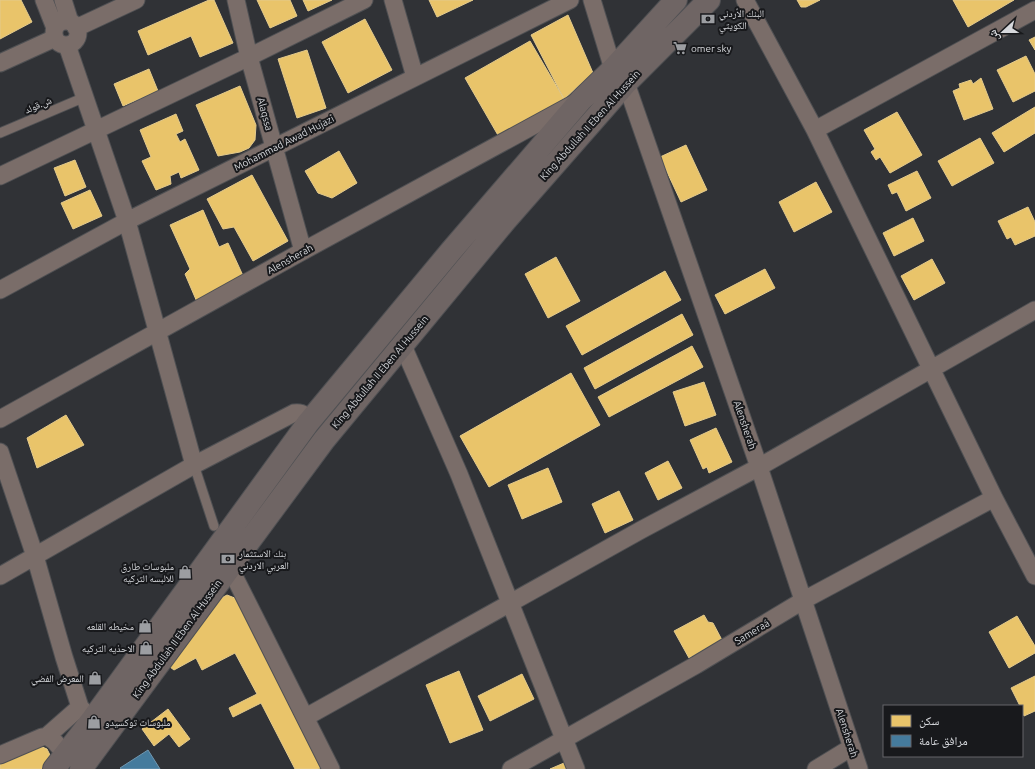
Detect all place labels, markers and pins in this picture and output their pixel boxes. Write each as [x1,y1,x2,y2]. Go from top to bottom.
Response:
place label: البنك الأردني الكويتي [719,8,764,33]
bank icon: البنك الأردني الكويتي [700,11,716,27]
supermarket icon: omer sky [672,40,688,56]
place label: omer sky [691,43,731,54]
place label: بنك الاستثمار العربي الاردني [238,548,289,573]
bank icon: بنك الاستثمار العربي الاردني [220,551,236,567]
place label: ملبوسات طارق للالبسه التركيه [121,561,174,584]
shop icon: ملبوسات طارق للالبسه التركيه [177,564,193,580]
shop icon: مخيطه القلعه [137,618,153,634]
place label: مخيطه القلعه [87,621,134,632]
shop icon: الاحذيه التركيه [138,640,154,656]
place label: الاحذيه التركيه [82,643,135,654]
shop icon: المعرض الفضي [87,670,103,686]
place label: المعرض الفضي [31,673,84,686]
shop icon: ملبوسات توكسيدو [86,714,102,730]
place label: ملبوسات توكسيدو [105,717,171,728]

